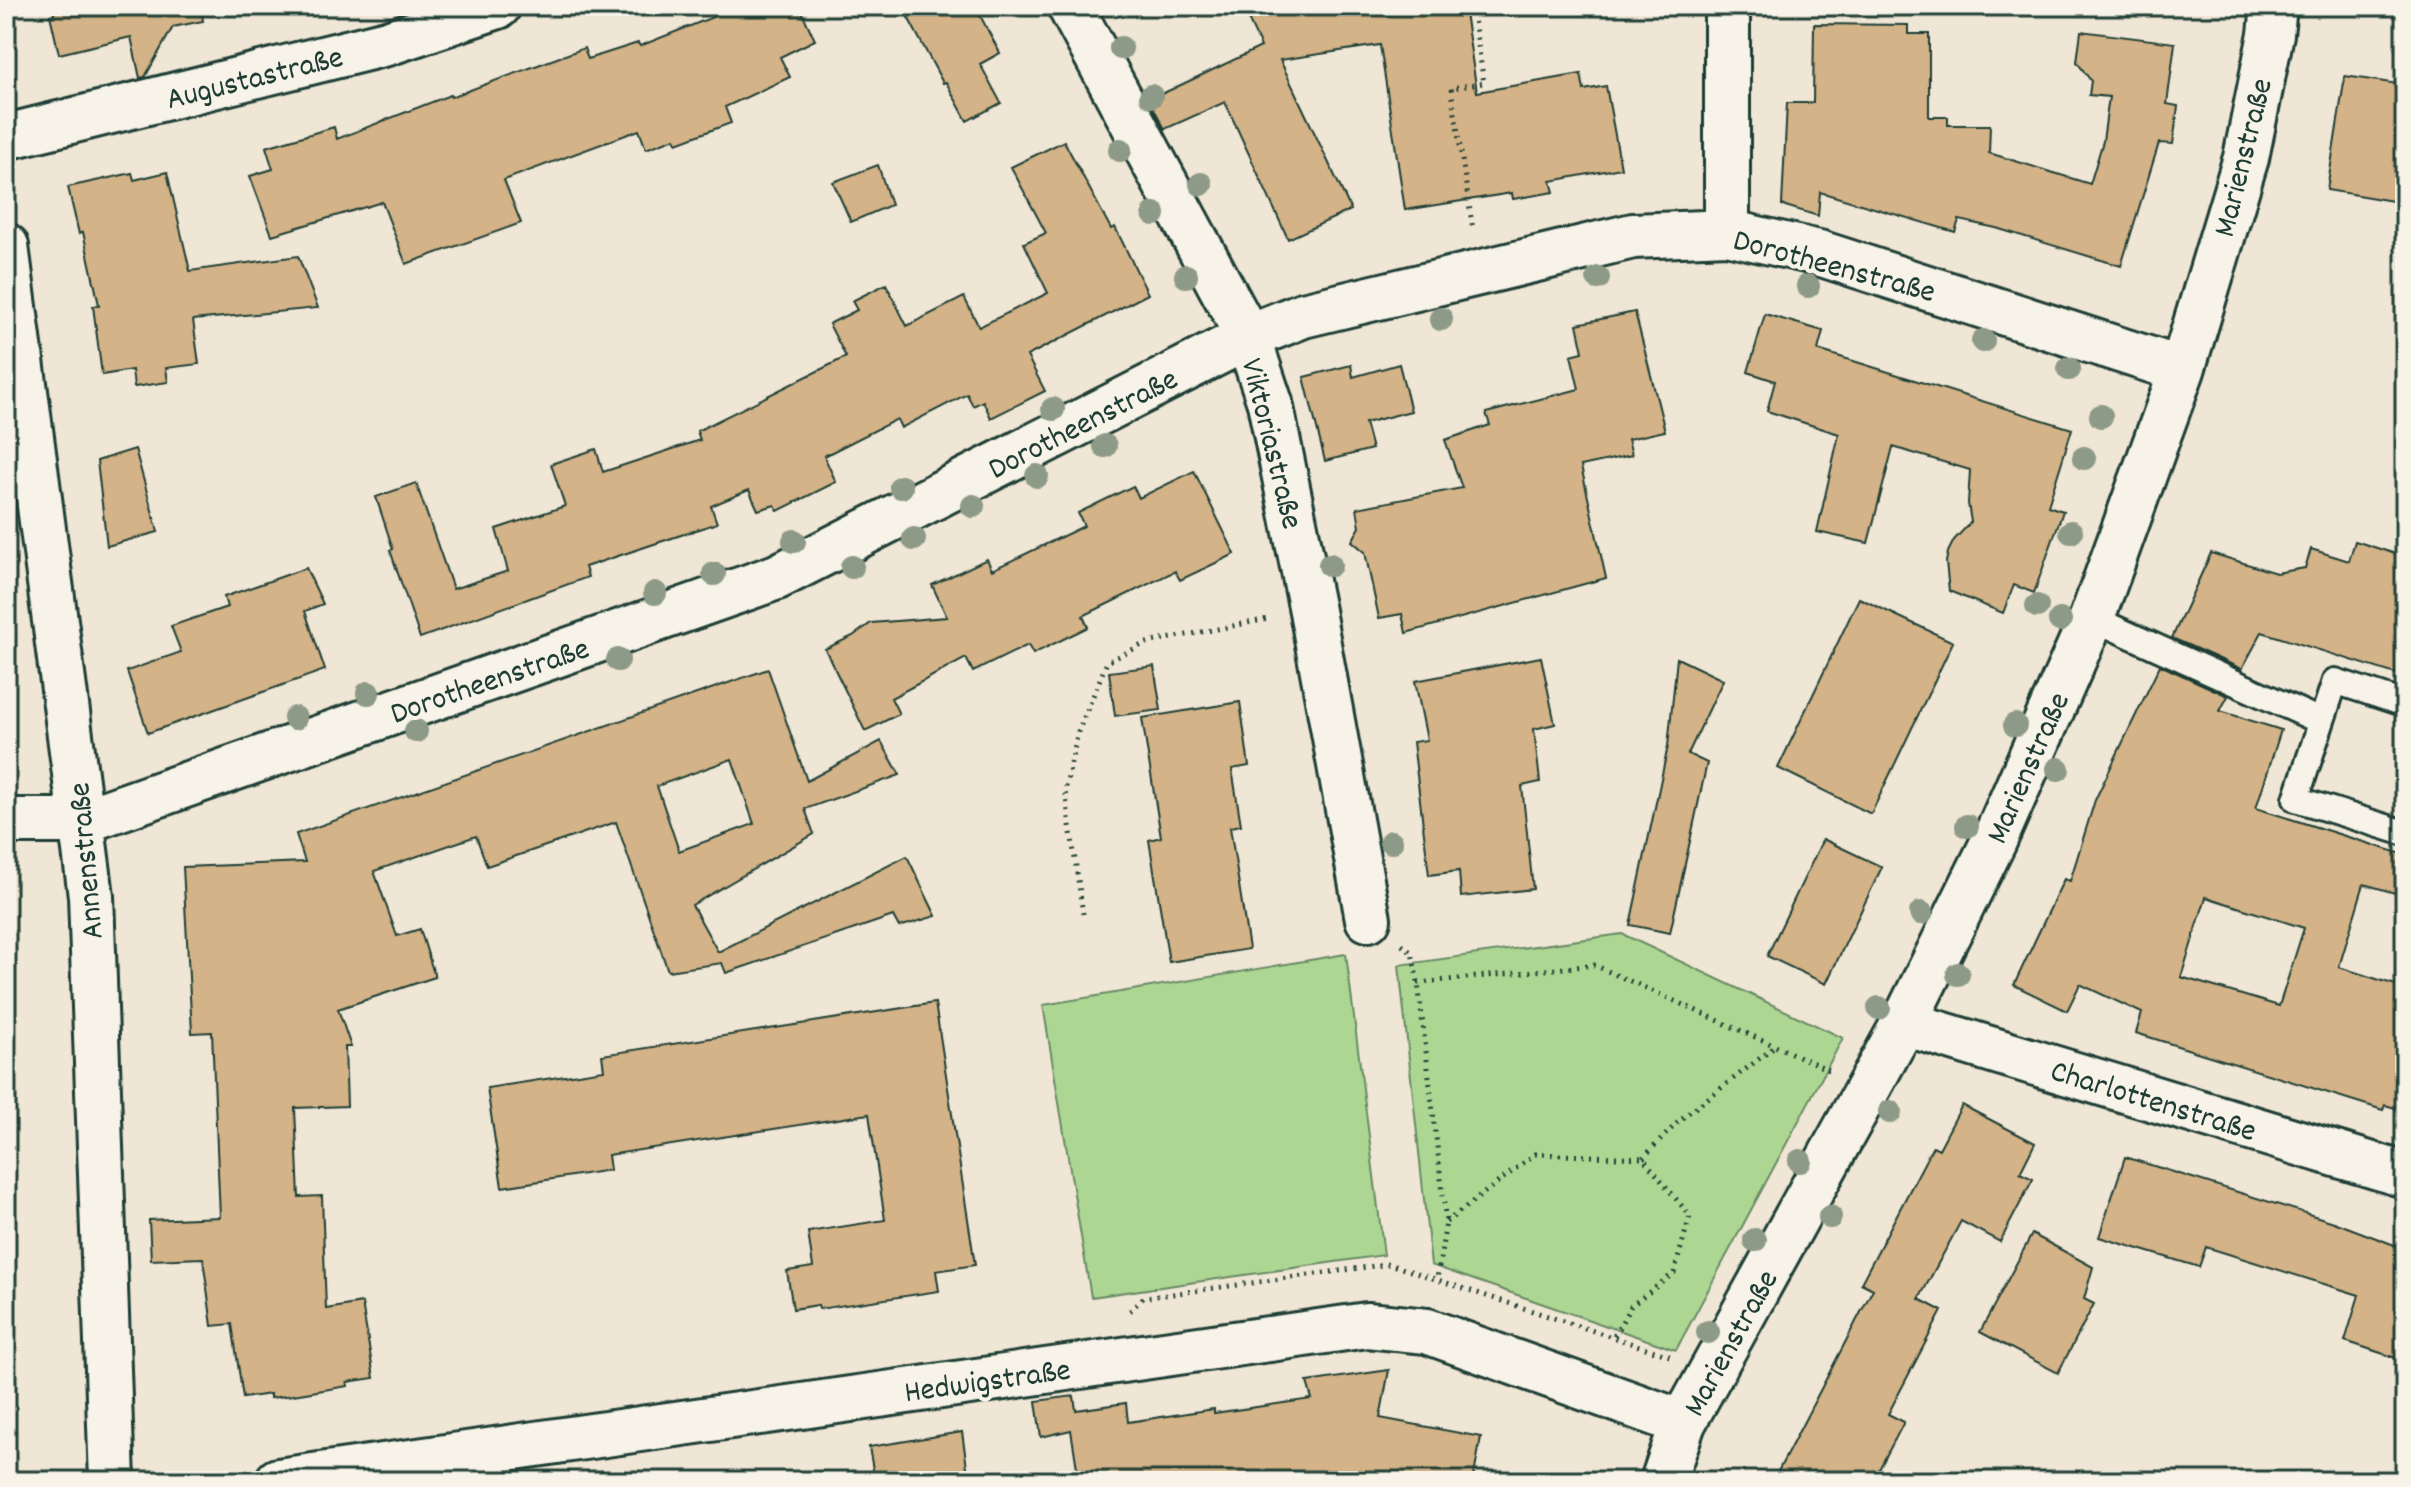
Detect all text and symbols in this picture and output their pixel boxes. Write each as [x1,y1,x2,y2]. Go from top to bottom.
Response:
street label: Augustastraße [162,37,348,125]
street label: Marienstraße [2204,74,2288,242]
street label: Dorotheenstraße [1727,220,1940,318]
street label: Viktoriastraße [1226,354,1313,534]
street label: Dorotheenstraße [981,359,1187,494]
street label: Dorotheenstraße [385,628,596,739]
street label: Marienstraße [1977,686,2084,852]
street label: Annenstraße [59,780,119,941]
street label: Charlottenstraße [2044,1051,2261,1157]
street label: Marienstraße [1674,1263,1793,1426]
street label: Hedwigstraße [902,1350,1074,1418]

